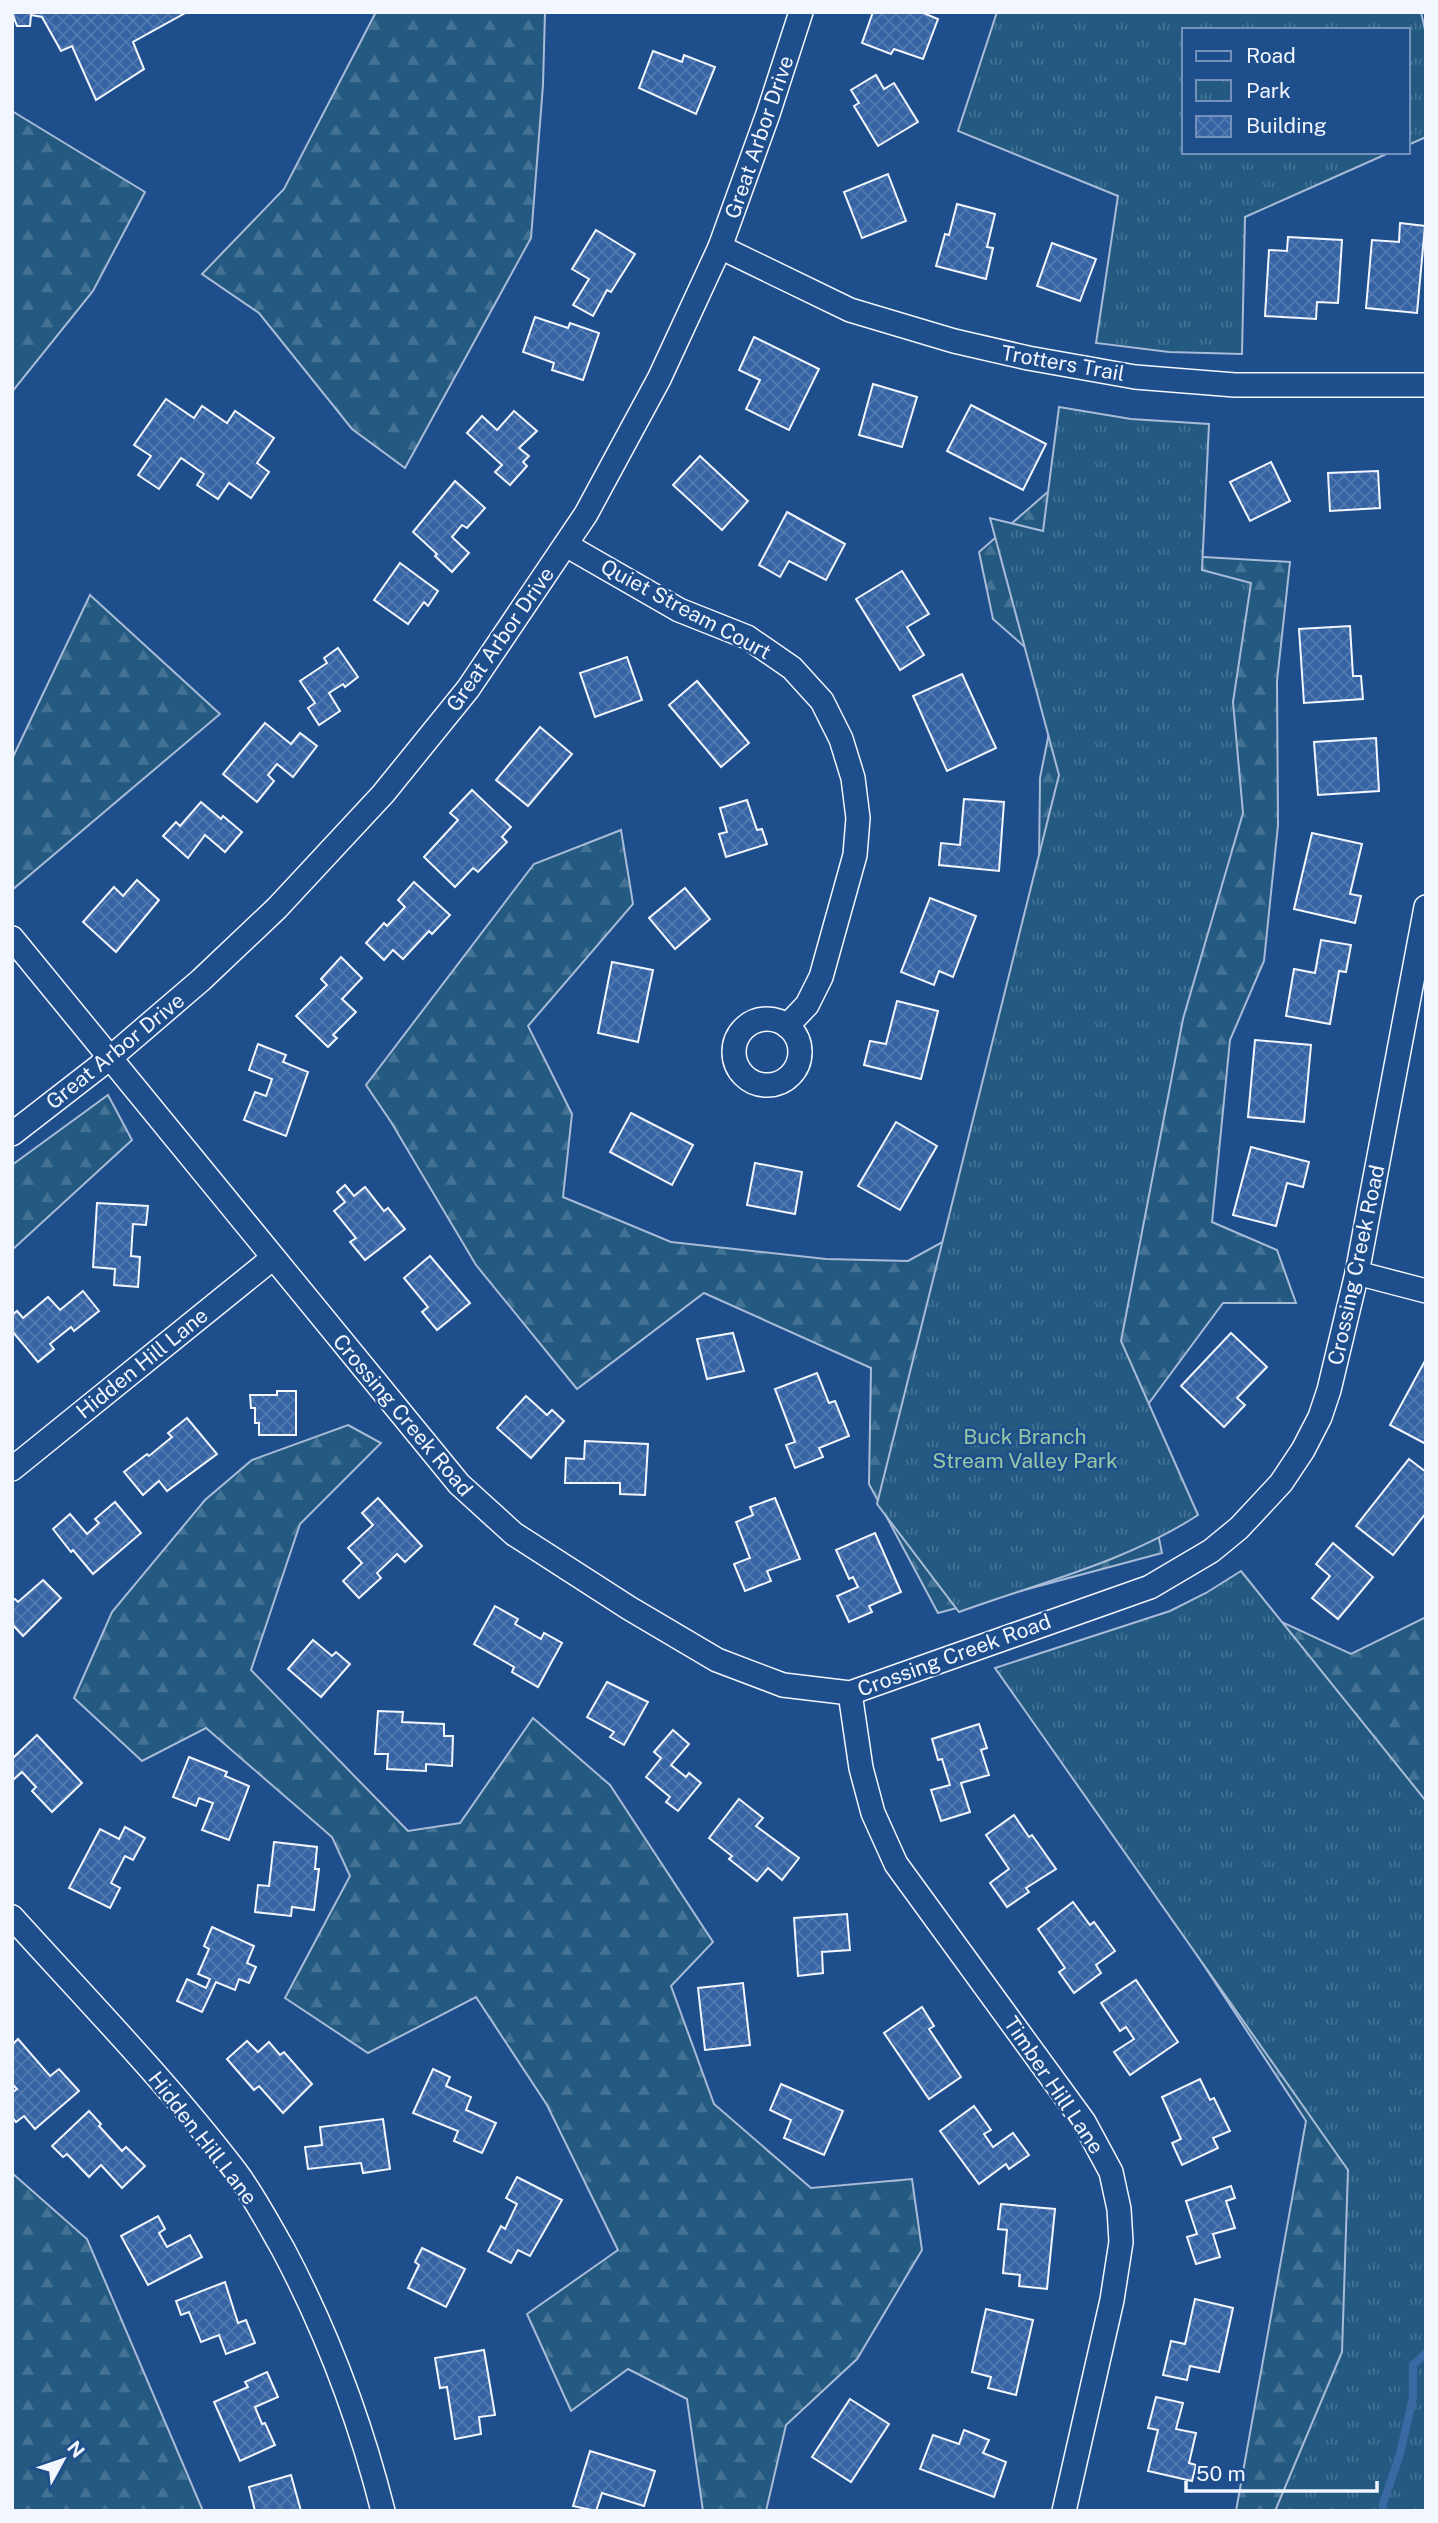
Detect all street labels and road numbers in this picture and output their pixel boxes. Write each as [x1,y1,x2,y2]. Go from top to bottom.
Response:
street label: Great Arbor Drive [719,52,799,222]
street label: Trotters Trail [999,340,1127,386]
street label: Quiet Stream Court [597,554,775,664]
street label: Great Arbor Drive [441,562,559,716]
street label: Great Arbor Drive [41,988,189,1114]
street label: Crossing Creek Road [1323,1163,1389,1367]
street label: Hidden Hill Lane [71,1302,213,1424]
street label: Crossing Creek Road [328,1329,478,1501]
street label: Crossing Creek Road [854,1608,1054,1702]
street label: Timber Hill Lane [999,2012,1109,2158]
street label: Hidden Hill Lane [143,2067,263,2209]

